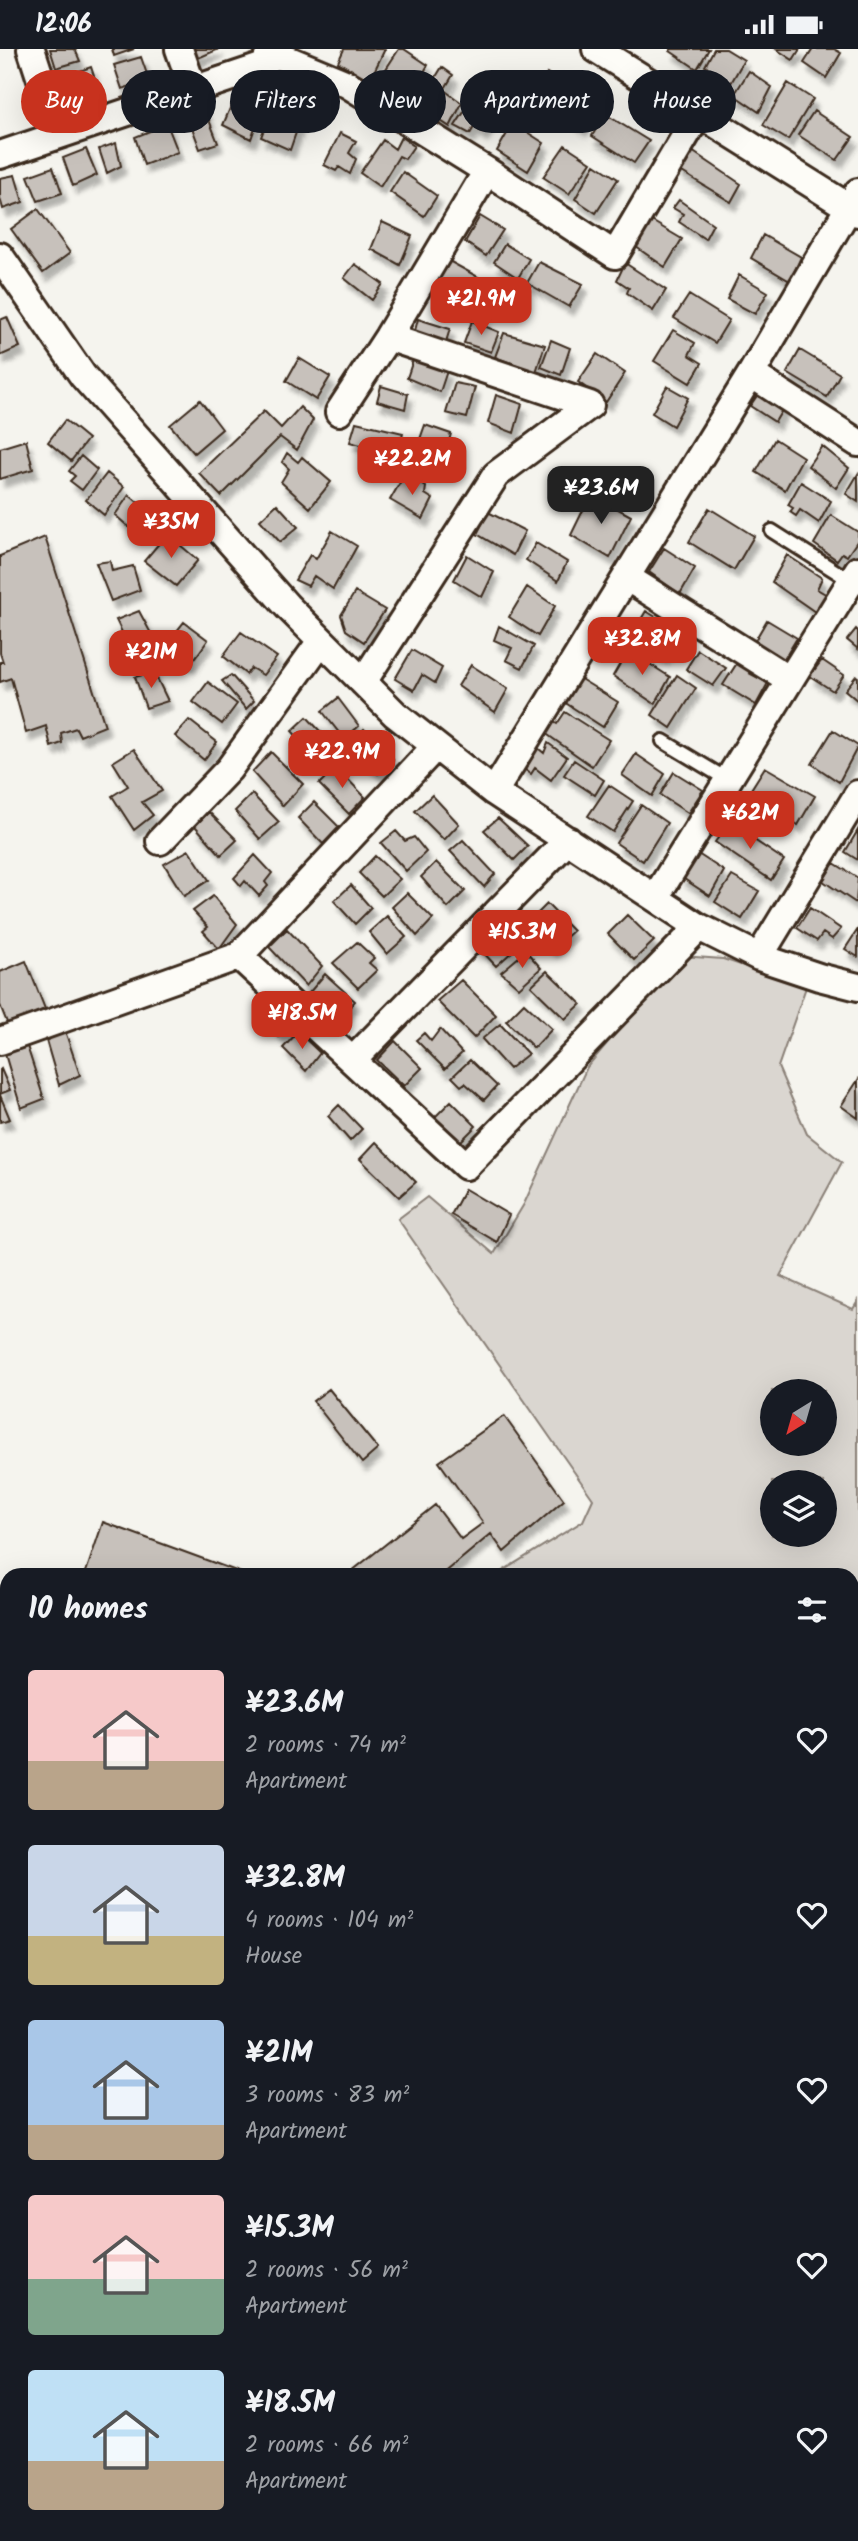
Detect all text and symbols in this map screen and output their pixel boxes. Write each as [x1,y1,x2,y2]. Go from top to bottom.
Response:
text: 12:06 [35,4,92,46]
chip: Buy [21,70,107,133]
chip: Rent [121,70,216,133]
chip: Filters [230,70,340,133]
chip: New [354,70,446,133]
chip: Apartment [460,70,614,133]
chip: House [628,70,736,133]
pin: ¥21.9M [424,278,538,337]
text: ¥21.9M [447,282,515,318]
pin: ¥22.2M [355,437,469,497]
text: ¥22.2M [373,442,451,478]
pin: ¥23.6M [544,467,658,526]
text: ¥23.6M [563,471,639,507]
pin: ¥35M [130,501,212,560]
text: ¥35M [143,505,199,541]
pin: ¥32.8M [585,617,699,677]
text: ¥32.8M [604,622,680,658]
pin: ¥21M [110,631,192,690]
text: ¥21M [125,635,177,671]
pin: ¥22.9M [285,731,399,790]
text: ¥22.9M [304,735,380,771]
pin: ¥62M [709,791,791,851]
text: ¥62M [721,796,779,832]
pin: ¥15.3M [465,911,579,970]
text: ¥15.3M [488,915,556,951]
pin: ¥18.5M [245,991,359,1051]
text: ¥18.5M [267,996,337,1032]
north arrow [760,1379,836,1456]
map controls [760,1379,837,1547]
button: layers [760,1470,837,1547]
text: 10 homes [28,1586,148,1634]
icon: filters [793,1591,831,1629]
text: ¥23.6M [245,1680,343,1728]
icon: home [84,1698,168,1782]
icon: heart [793,1721,831,1759]
text: 2 rooms · 74 m² [245,1728,406,1764]
text: Apartment [245,1764,347,1800]
text: ¥32.8M [245,1855,345,1903]
icon: home [84,1873,168,1957]
icon: heart [793,1896,831,1934]
text: 4 rooms · 104 m² [245,1903,413,1939]
text: House [245,1939,302,1975]
text: ¥21M [245,2030,313,2078]
icon: home [84,2048,168,2132]
icon: heart [793,2071,831,2109]
text: 3 rooms · 83 m² [245,2078,409,2114]
text: Apartment [245,2114,347,2150]
text: ¥15.3M [245,2205,334,2253]
icon: home [84,2223,168,2307]
icon: heart [793,2246,831,2284]
text: 2 rooms · 56 m² [245,2253,408,2289]
text: Apartment [245,2289,347,2325]
text: ¥18.5M [245,2380,335,2428]
icon: home [84,2398,168,2482]
icon: heart [793,2421,831,2459]
text: 2 rooms · 66 m² [245,2428,408,2464]
text: Apartment [245,2464,347,2500]

